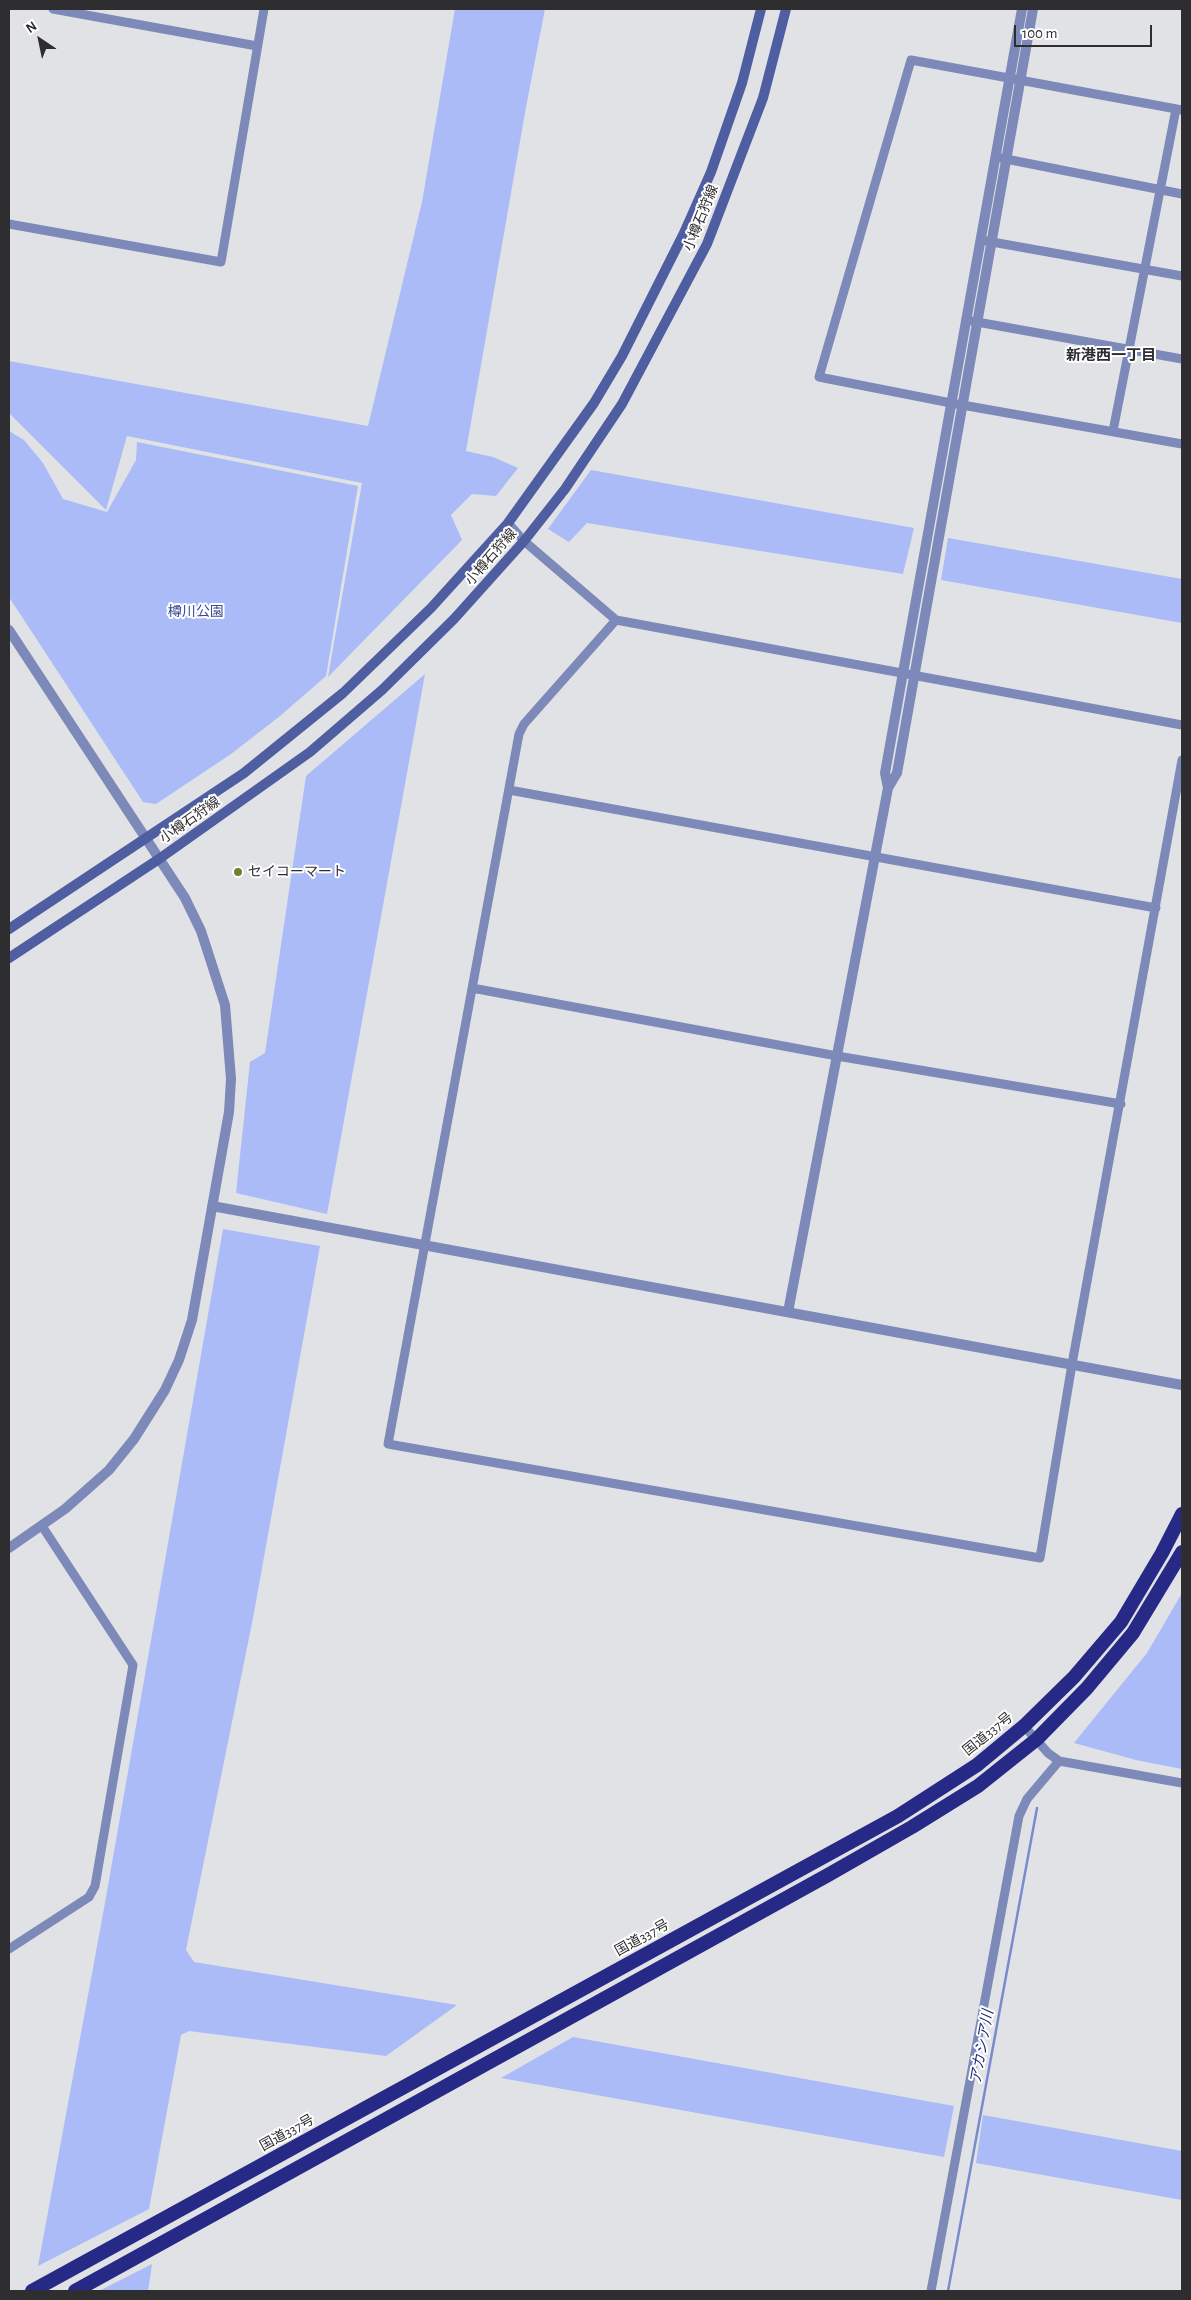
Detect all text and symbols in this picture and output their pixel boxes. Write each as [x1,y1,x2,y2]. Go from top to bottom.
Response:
north arrow [15,15,65,65]
scale bar [1016,15,1154,47]
text: N [24,19,40,36]
text: 100 m [1022,26,1057,41]
street label: 小樽石狩線 [680,182,722,254]
district label: 新港西一丁目 [1066,346,1156,364]
street label: 小樽石狩線 [462,525,520,589]
park label: 樽川公園 [168,604,224,620]
street label: 小樽石狩線 [157,793,223,847]
place label: セイコーマート [248,864,346,880]
marker: セイコーマート [232,866,244,878]
street label: 国道337号 [960,1709,1016,1759]
street label: 国道337号 [612,1916,672,1960]
water label: アカシア川 [967,2009,997,2085]
street label: 国道337号 [257,2111,317,2155]

